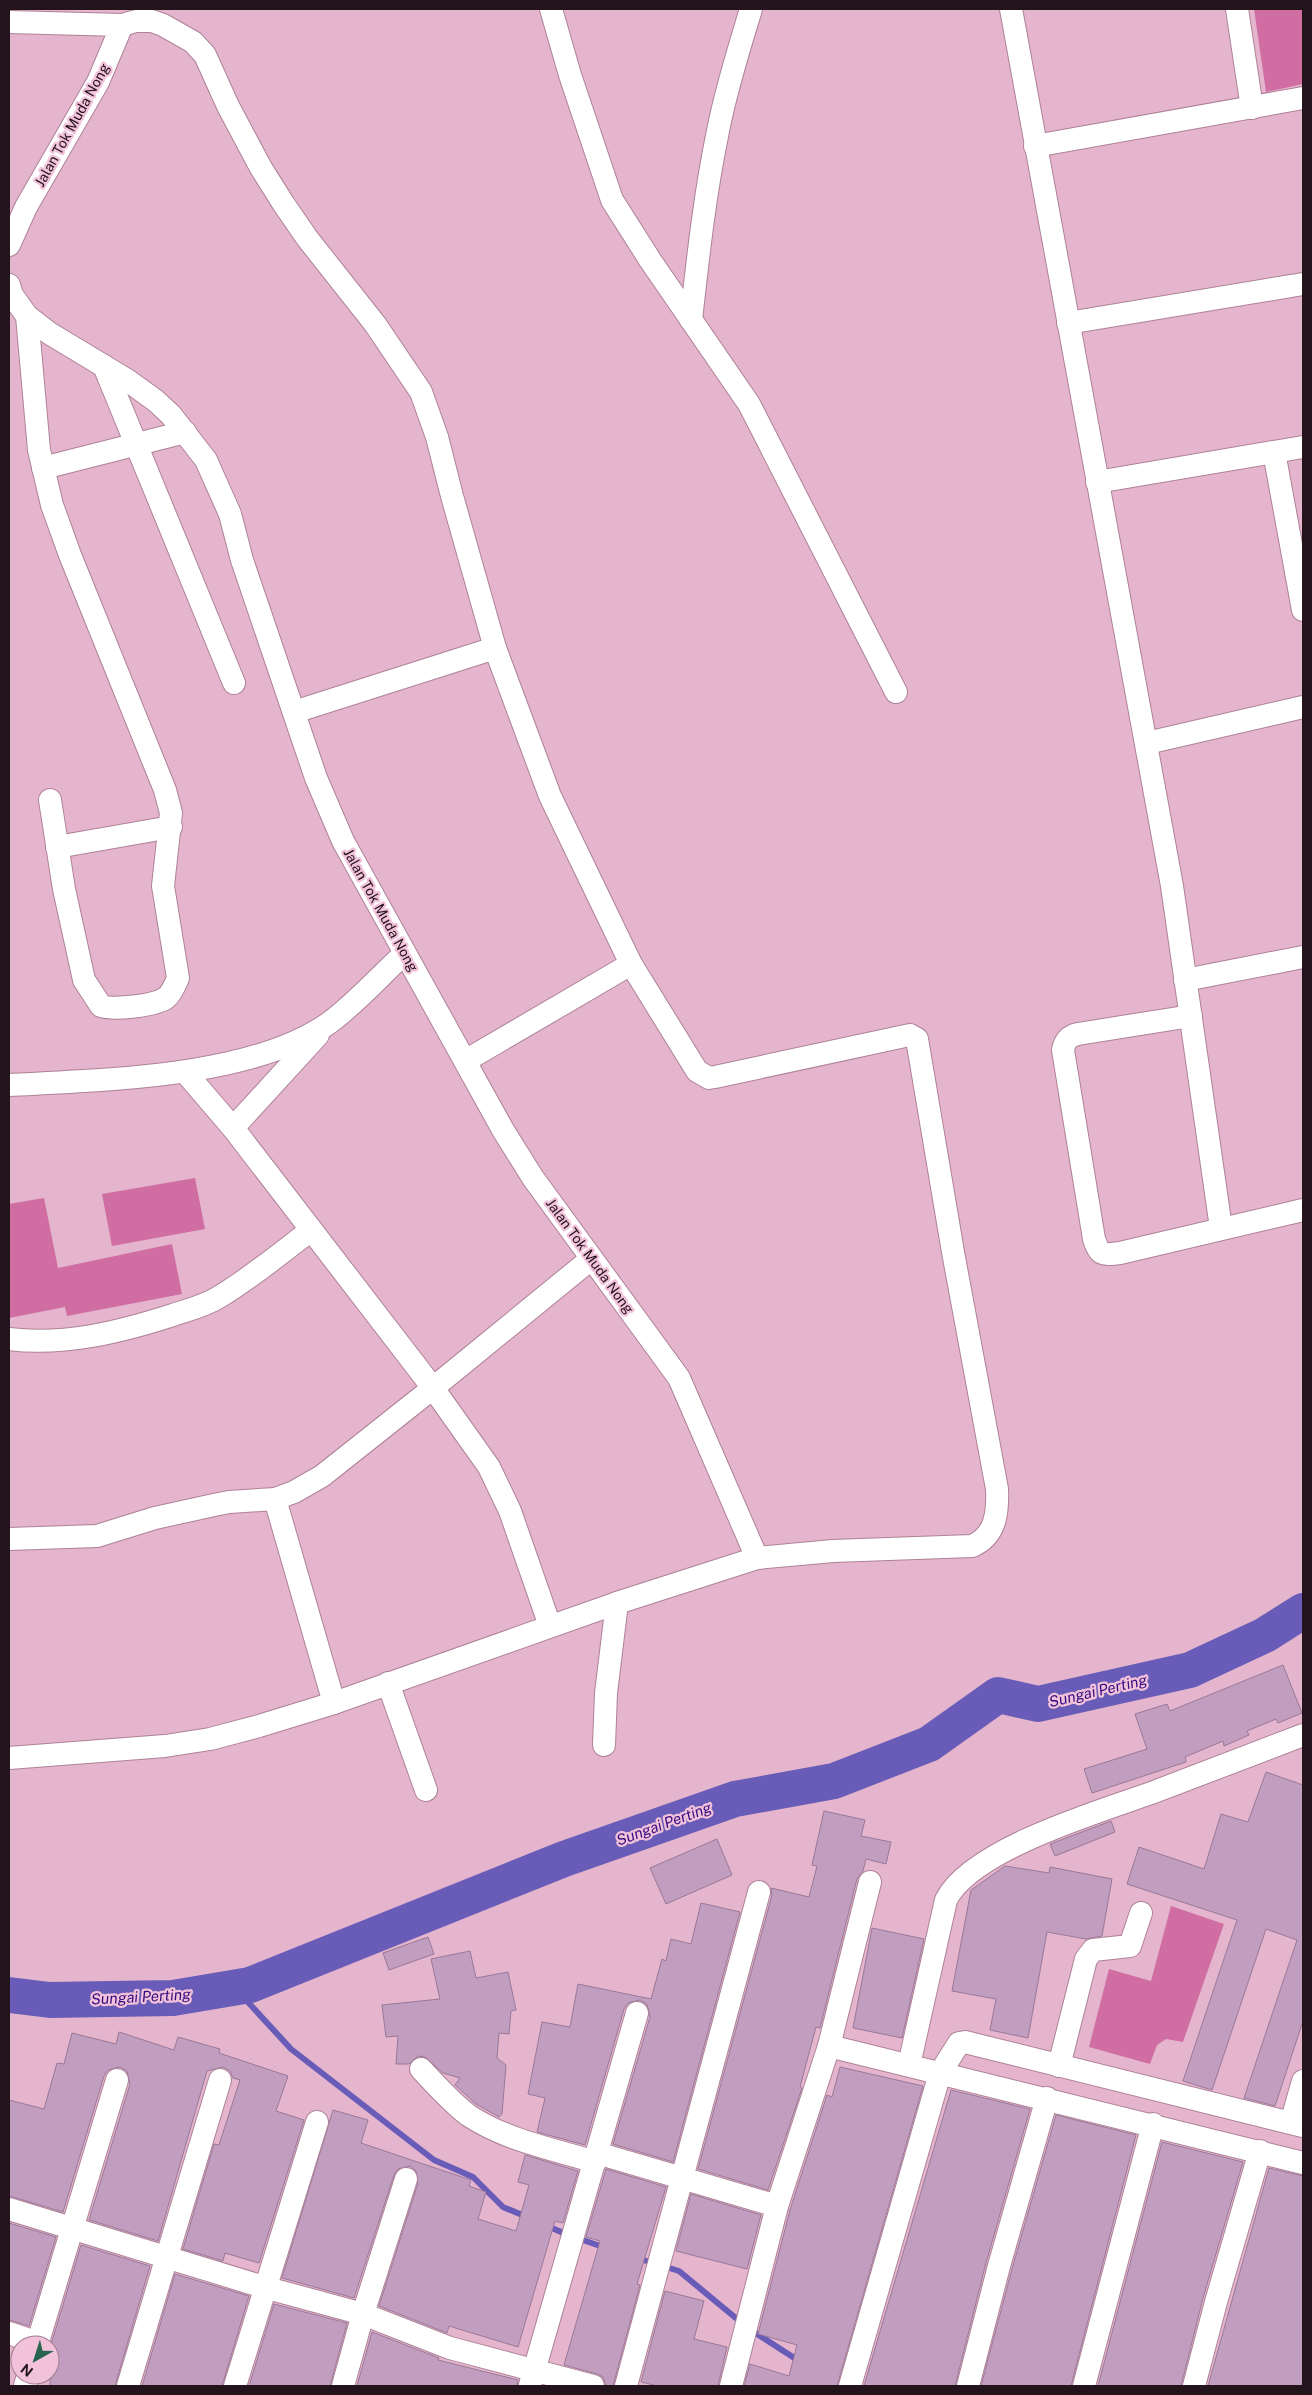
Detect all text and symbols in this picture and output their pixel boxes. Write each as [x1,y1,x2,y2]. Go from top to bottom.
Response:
street label: Jalan Tok Muda Nong [31,60,113,189]
street label: Jalan Tok Muda Nong [340,846,422,975]
street label: Jalan Tok Muda Nong [543,1195,637,1317]
water label: Sungai Perting [1047,1671,1149,1710]
water label: Sungai Perting [614,1798,714,1849]
water label: Sungai Perting [91,1985,191,2008]
north arrow [10,2335,60,2385]
text: N [18,2360,36,2380]

